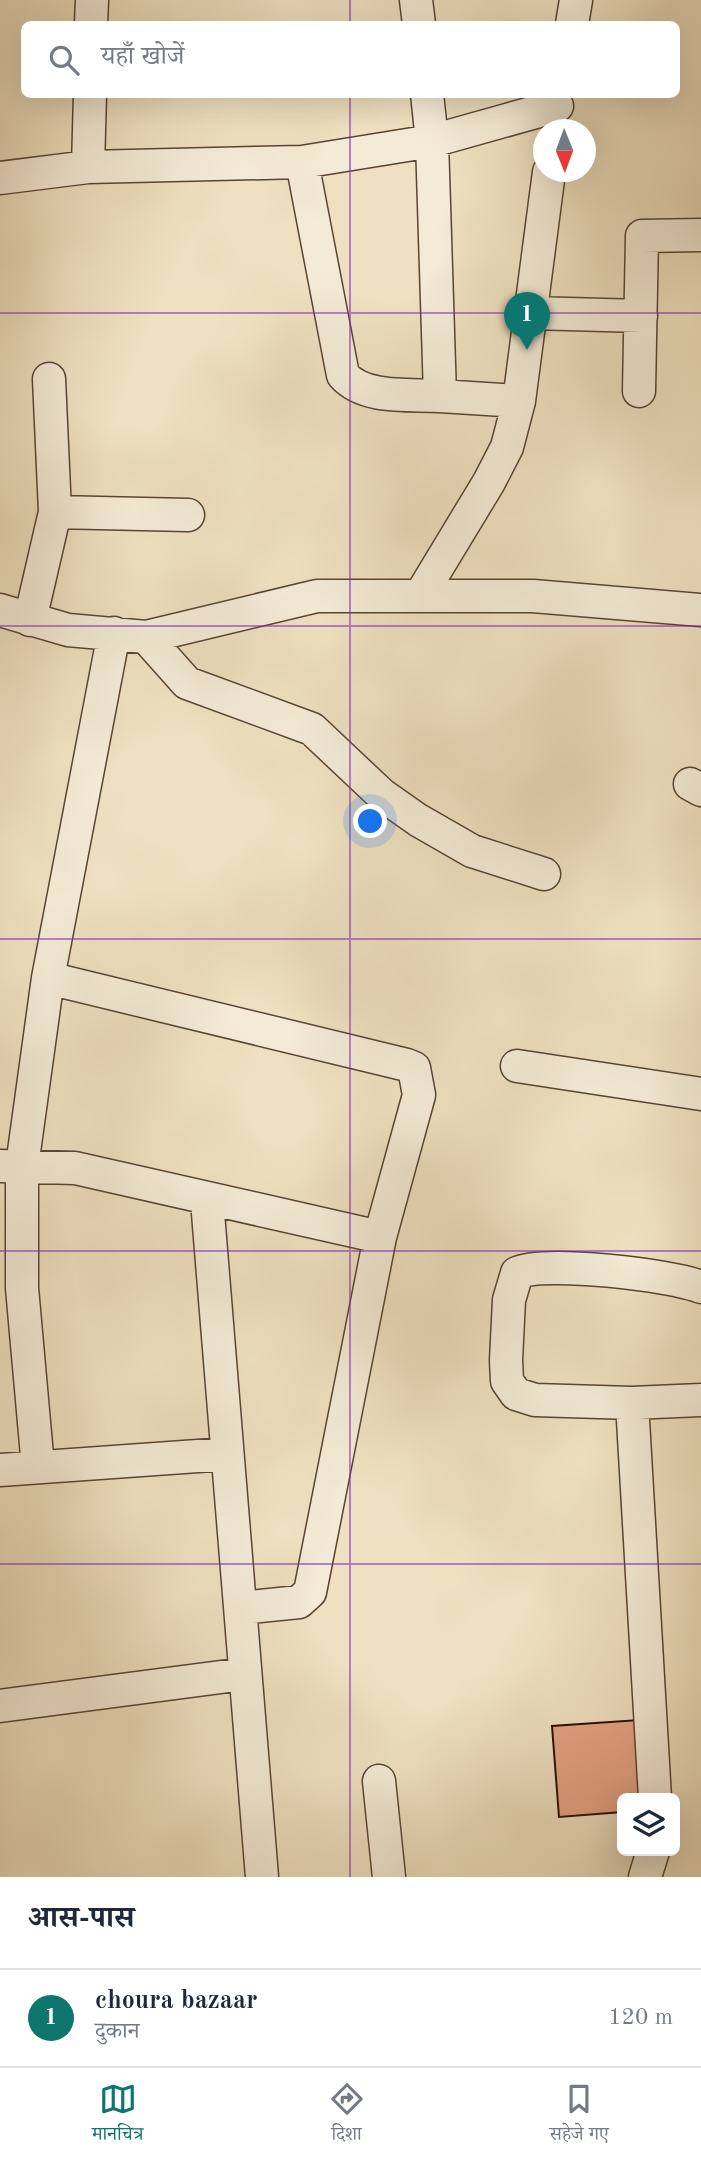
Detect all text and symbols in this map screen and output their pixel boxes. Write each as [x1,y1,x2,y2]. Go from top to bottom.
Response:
search box [21,21,680,98]
icon: search [45,41,83,79]
text: यहाँ खोजें [101,44,184,70]
north arrow [533,119,596,182]
pin: 1 [504,292,550,350]
your location [353,804,387,838]
map controls [617,1793,680,1856]
button: layers [617,1793,680,1856]
text: आस-पास [28,1904,135,1934]
text: choura bazaar [95,1988,258,2014]
text: 1 [44,2006,58,2029]
text: 120 m [608,2006,673,2029]
text: दुकान [95,2020,139,2043]
tab: मानचित्र [92,2080,144,2152]
tab: दिशा [328,2080,366,2152]
tab: सहेजे गए [550,2080,609,2152]

